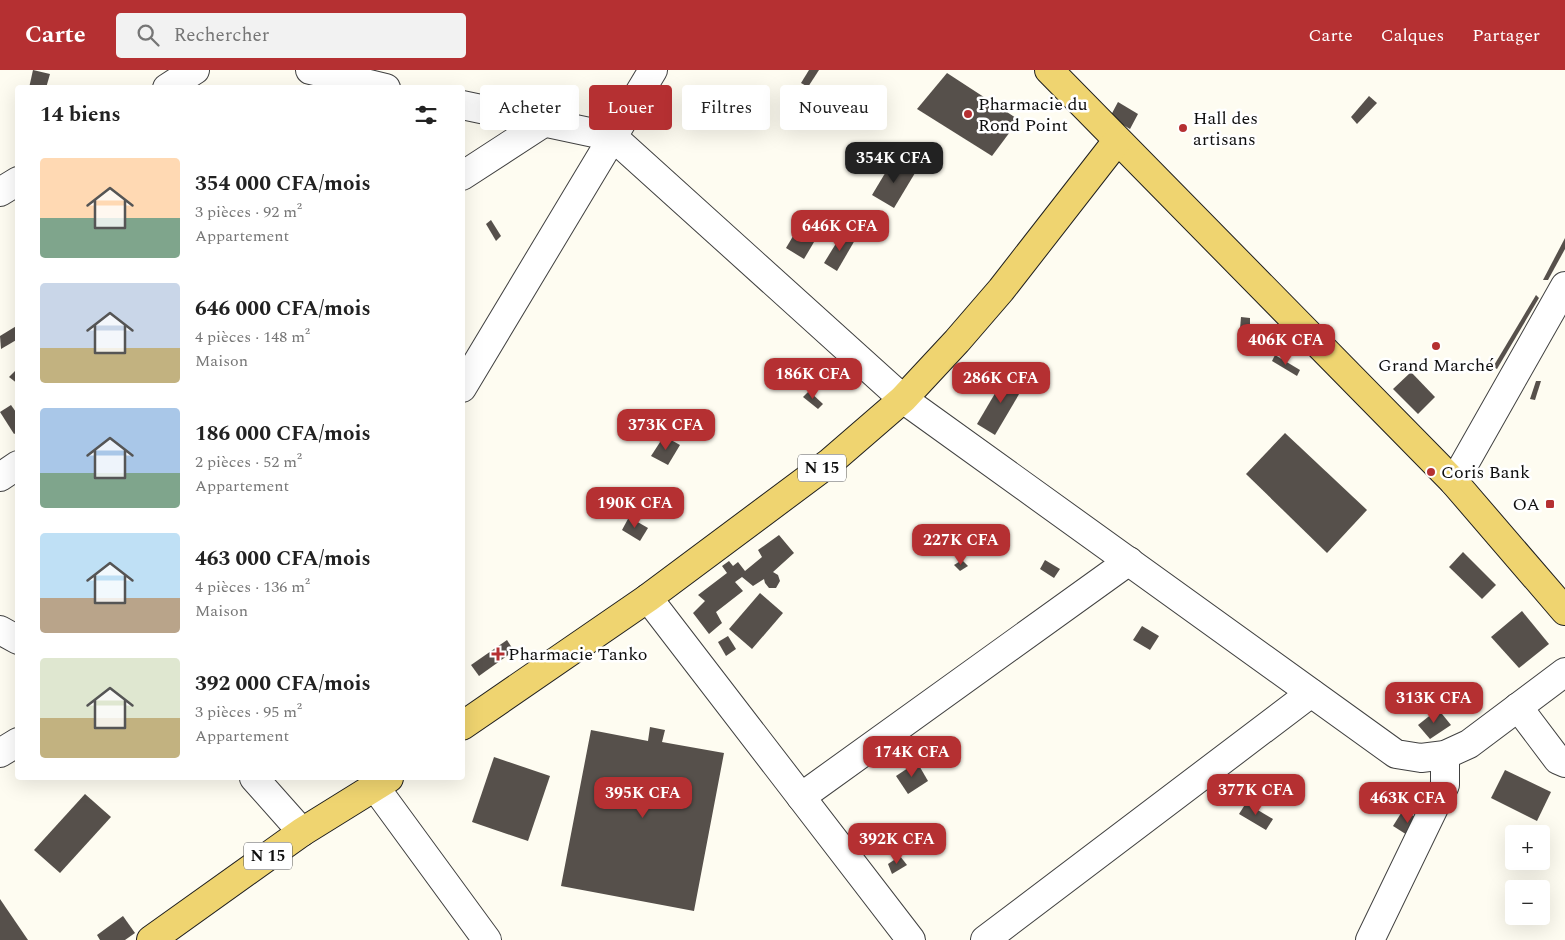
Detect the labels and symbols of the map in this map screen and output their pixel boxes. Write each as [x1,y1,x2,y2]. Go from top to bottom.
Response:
place label: Pharmacie du Rond Point [978,91,1088,139]
place label: Hall des artisans [1193,105,1258,153]
marker: Pharmacie du Rond Point [962,108,974,120]
marker: Hall des artisans [1177,122,1189,134]
pin: 354K CFA [842,142,946,184]
pin: 646K CFA [788,210,892,252]
pin: 406K CFA [1234,324,1338,366]
marker: Grand Marché [1430,340,1442,352]
place label: Grand Marché [1378,352,1494,379]
pin: 186K CFA [761,358,865,400]
pin: 286K CFA [949,362,1053,404]
pin: 373K CFA [614,408,718,451]
road number: N 15 [798,454,846,482]
place label: Coris Bank [1441,459,1530,486]
marker: Coris Bank [1425,466,1437,478]
pin: 190K CFA [583,486,687,529]
place label: OA [1513,491,1540,518]
marker: OA [1544,498,1556,510]
pin: 227K CFA [909,524,1013,566]
place label: Pharmacie Tanko [508,641,648,668]
marker: Pharmacie Tanko [492,648,504,660]
pin: 313K CFA [1382,682,1486,724]
pin: 174K CFA [860,736,964,778]
pin: 377K CFA [1204,774,1308,816]
pin: 395K CFA [591,776,695,819]
pin: 463K CFA [1356,782,1460,824]
pin: 392K CFA [845,822,949,865]
road number: N 15 [244,842,292,869]

